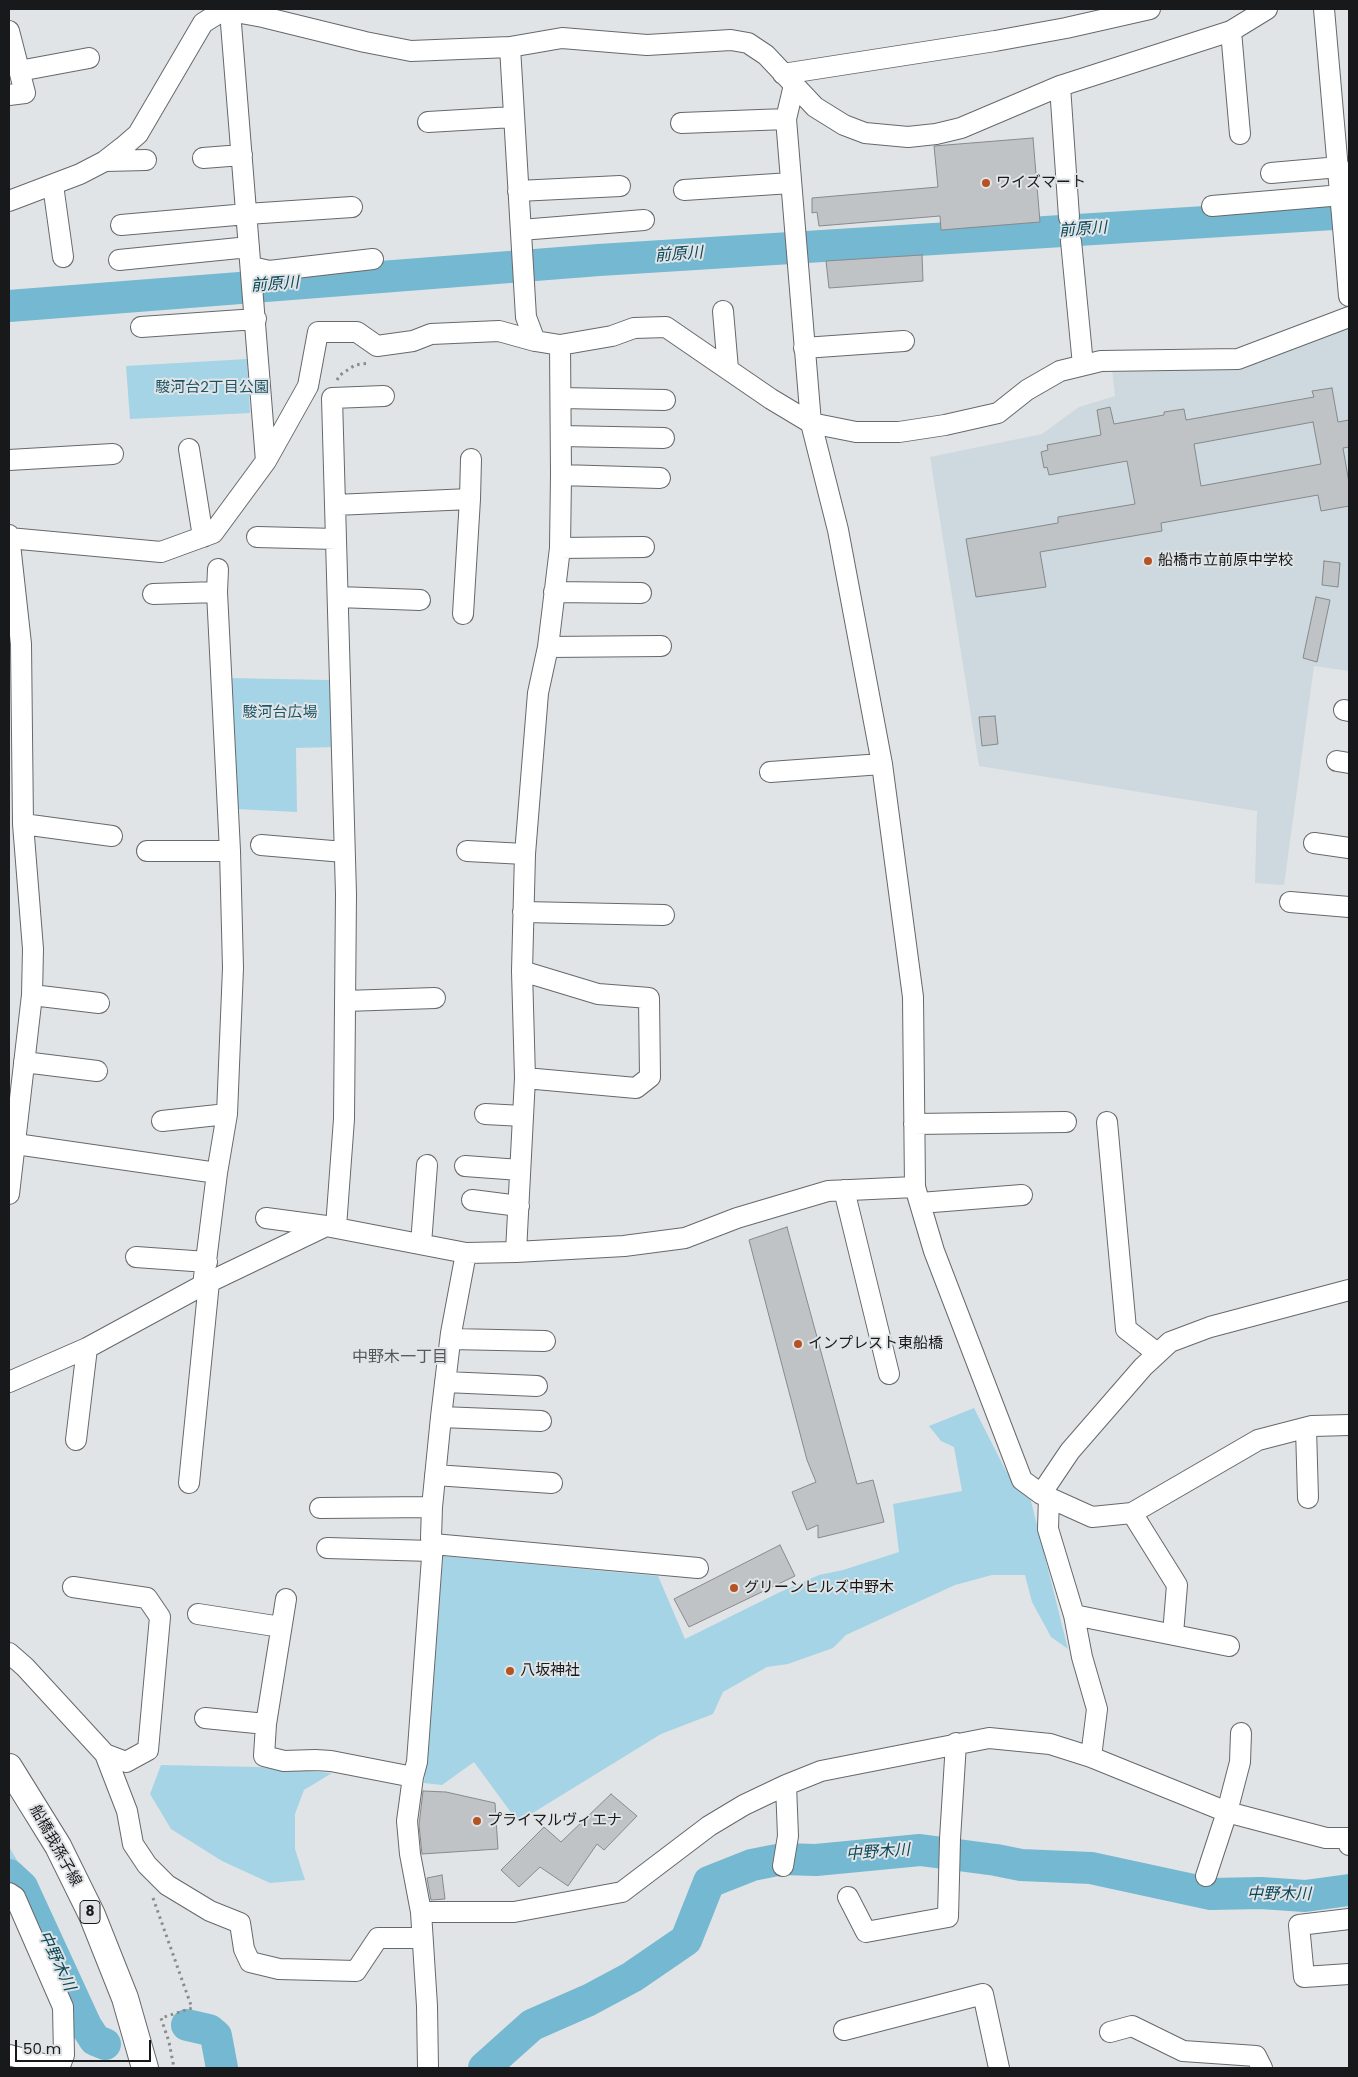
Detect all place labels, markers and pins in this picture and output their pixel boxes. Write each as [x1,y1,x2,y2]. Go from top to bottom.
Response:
place label: ワイズマート [996,174,1086,192]
marker: ワイズマート [980,177,992,189]
place label: 船橋市立前原中学校 [1158,552,1293,570]
marker: 船橋市立前原中学校 [1142,555,1154,567]
place label: インプレスト東船橋 [808,1335,943,1353]
marker: インプレスト東船橋 [792,1338,804,1350]
place label: グリーンヒルズ中野木 [744,1579,894,1597]
marker: グリーンヒルズ中野木 [728,1582,740,1594]
place label: 八坂神社 [520,1662,580,1680]
marker: 八坂神社 [504,1665,516,1677]
place label: プライマルヴィエナ [487,1812,622,1830]
marker: プライマルヴィエナ [471,1815,483,1827]

